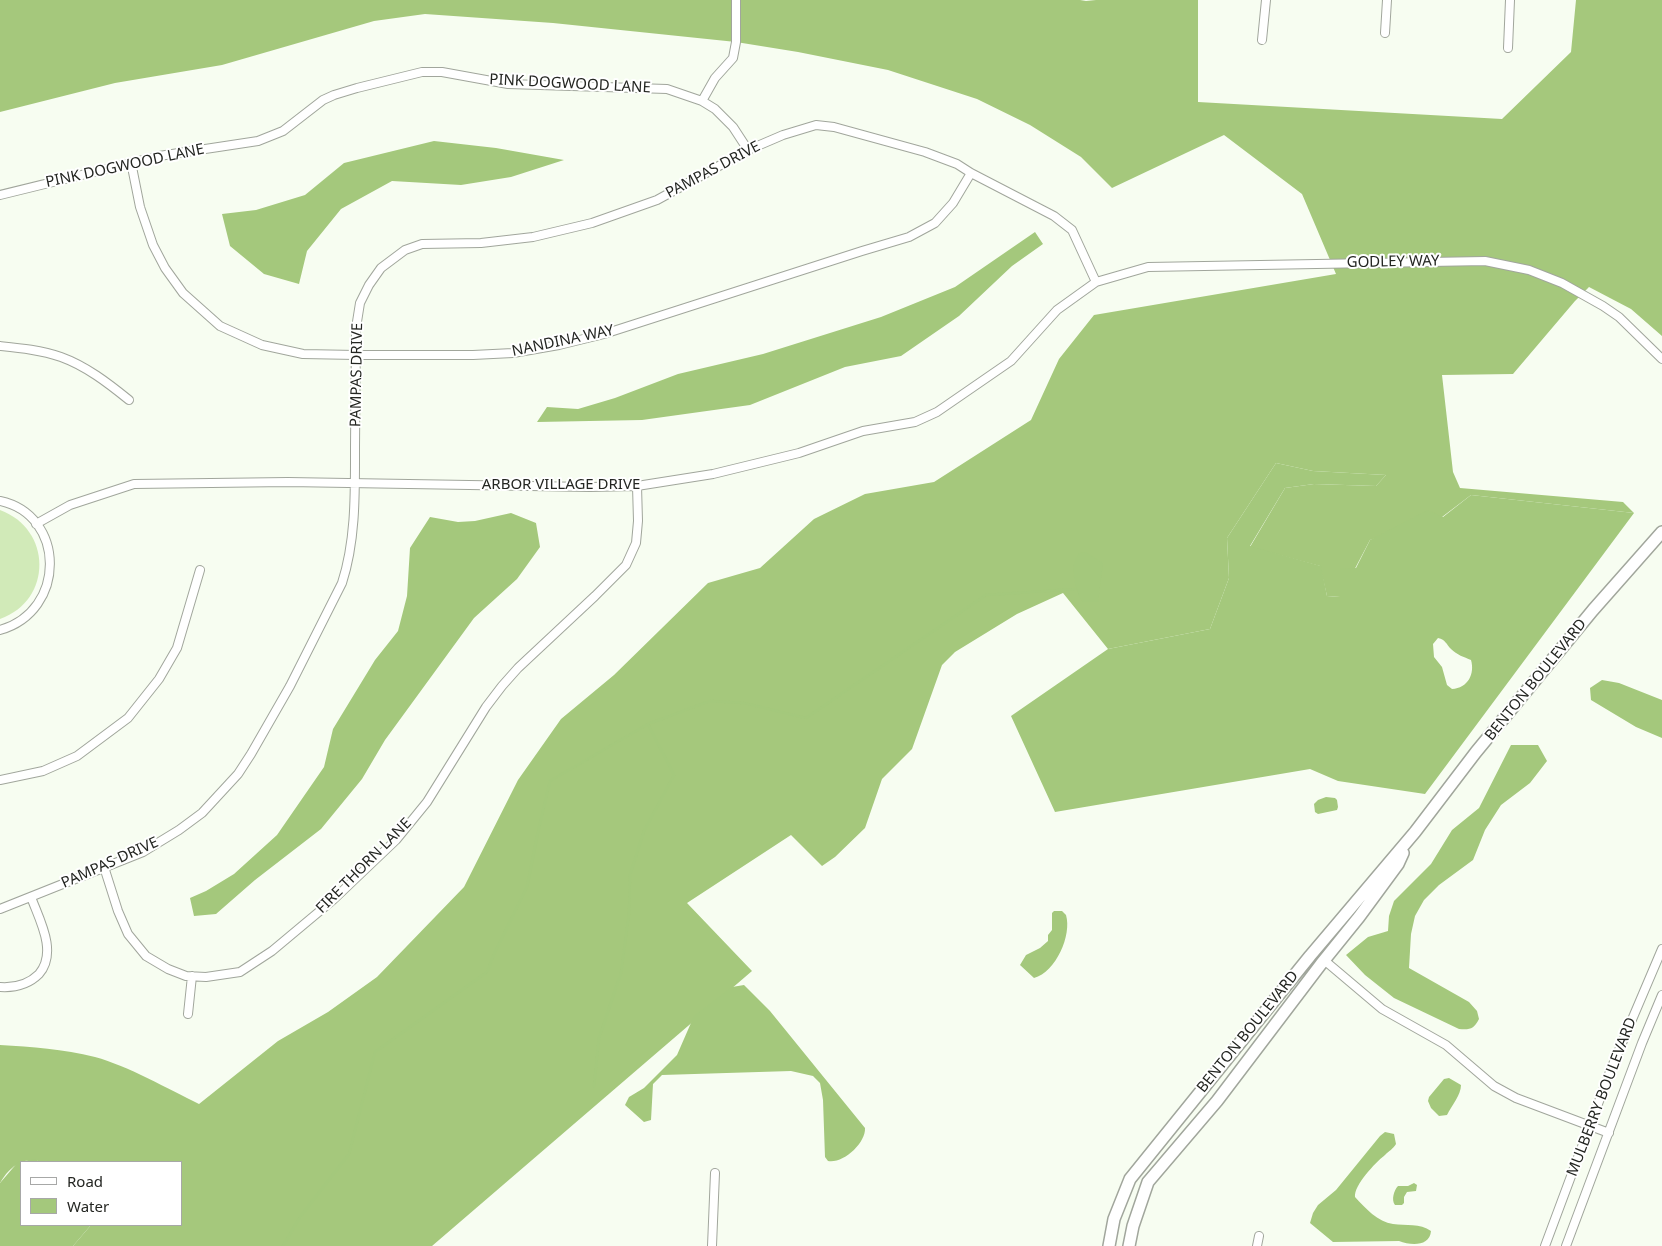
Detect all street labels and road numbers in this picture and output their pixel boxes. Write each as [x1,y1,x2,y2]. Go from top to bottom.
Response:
street label: PINK DOGWOOD LANE [489,71,651,97]
street label: PAMPAS DRIVE [663,138,763,202]
street label: PINK DOGWOOD LANE [44,140,206,192]
street label: GODLEY WAY [1347,252,1439,272]
street label: NANDINA WAY [510,321,616,361]
street label: PAMPAS DRIVE [347,323,367,427]
street label: ARBOR VILLAGE DRIVE [482,476,640,494]
street label: BENTON BOULEVARD [1481,615,1591,745]
street label: FIRE THORN LANE [313,815,415,917]
street label: PAMPAS DRIVE [59,834,161,892]
street label: BENTON BOULEVARD [1193,967,1303,1097]
street label: MULBERRY BOULEVARD [1563,1015,1641,1179]

